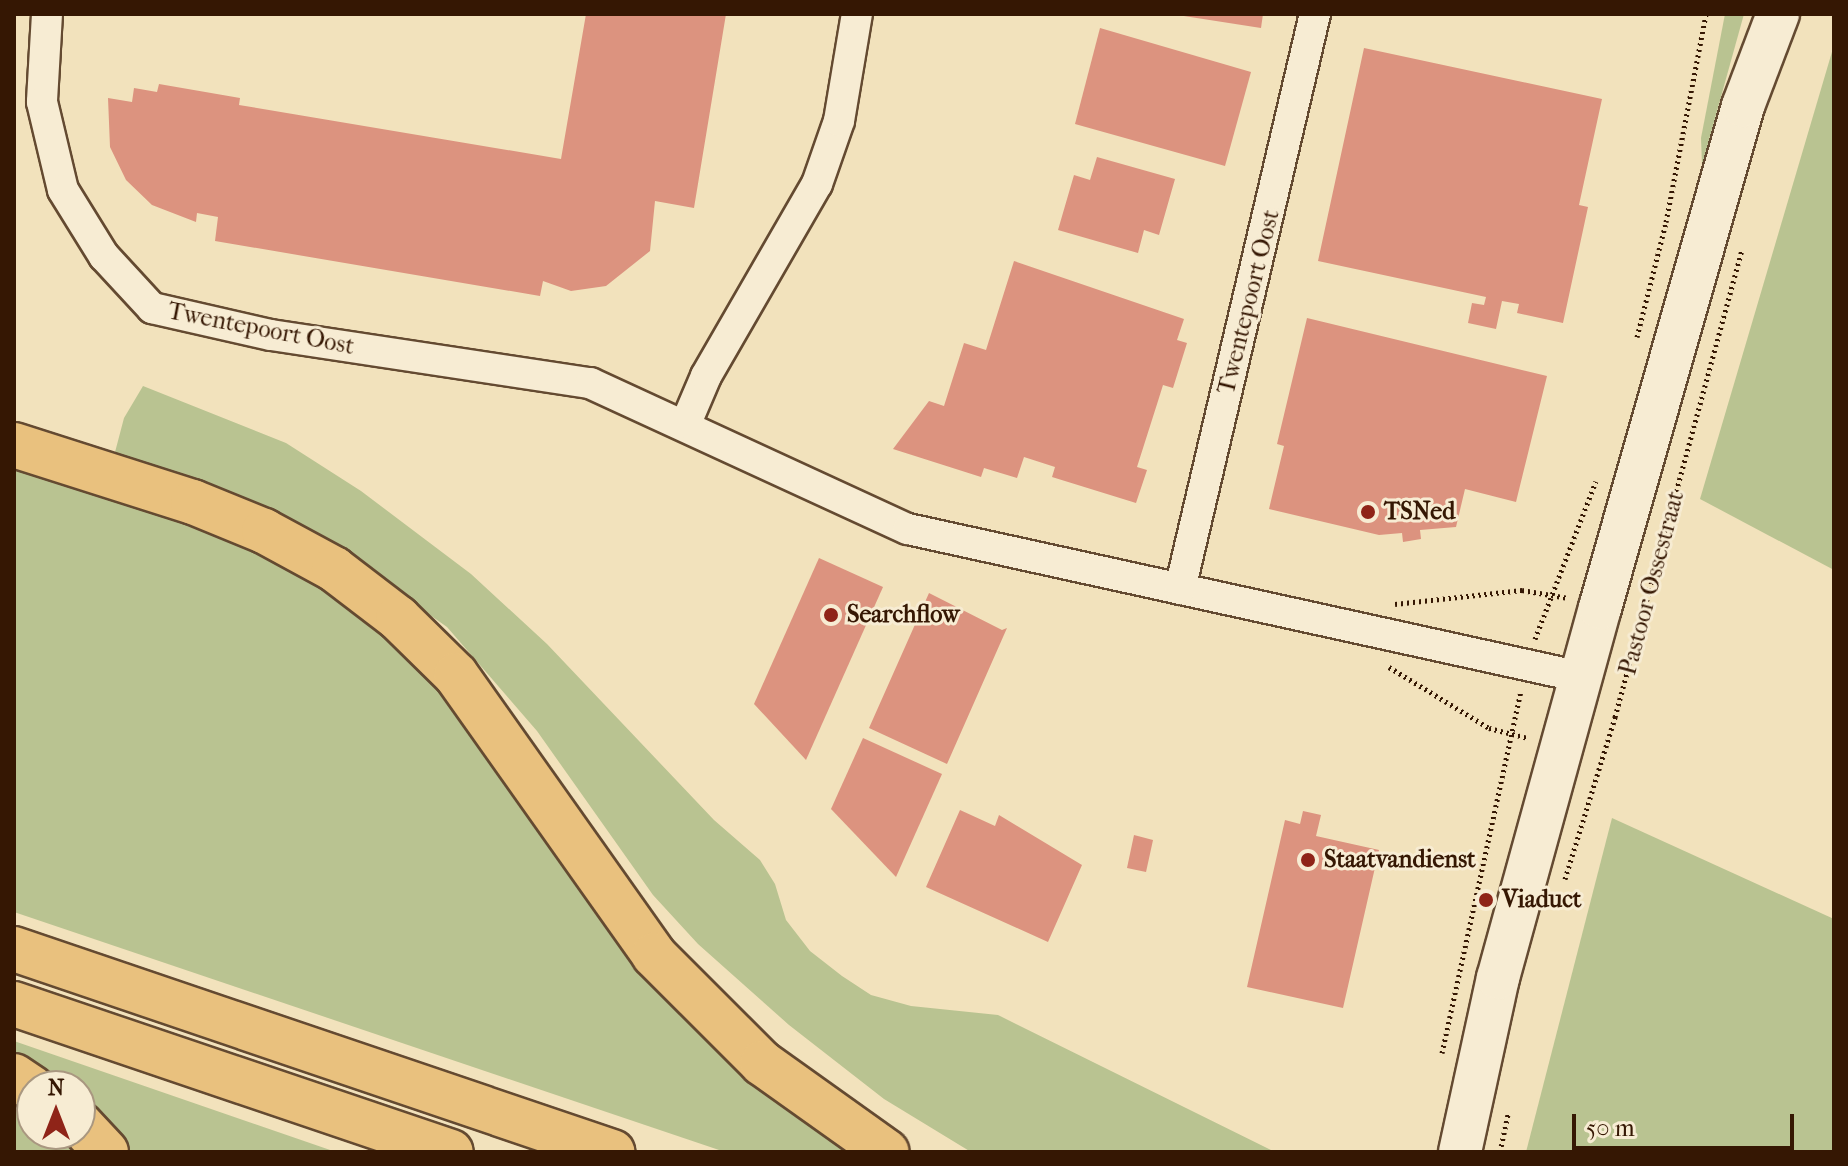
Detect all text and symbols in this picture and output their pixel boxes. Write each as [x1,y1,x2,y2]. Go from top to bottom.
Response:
street label: Twentepoort Oost [1212,207,1286,397]
street label: Twentepoort Oost [166,297,356,361]
street label: Pastoor Ossestraat [1614,488,1690,678]
place label: TSNed [1384,498,1455,526]
marker: TSNed [1359,503,1377,521]
place label: Searchflow [847,601,960,629]
marker: Searchflow [822,606,840,624]
place label: Staatvandienst [1324,846,1476,874]
marker: Staatvandienst [1299,851,1317,869]
place label: Viaduct [1502,886,1581,914]
marker: Viaduct [1477,891,1495,909]
north arrow [16,1070,96,1150]
text: N [48,1075,64,1101]
scale bar [1576,1098,1798,1148]
text: 50 m [1586,1114,1635,1142]

